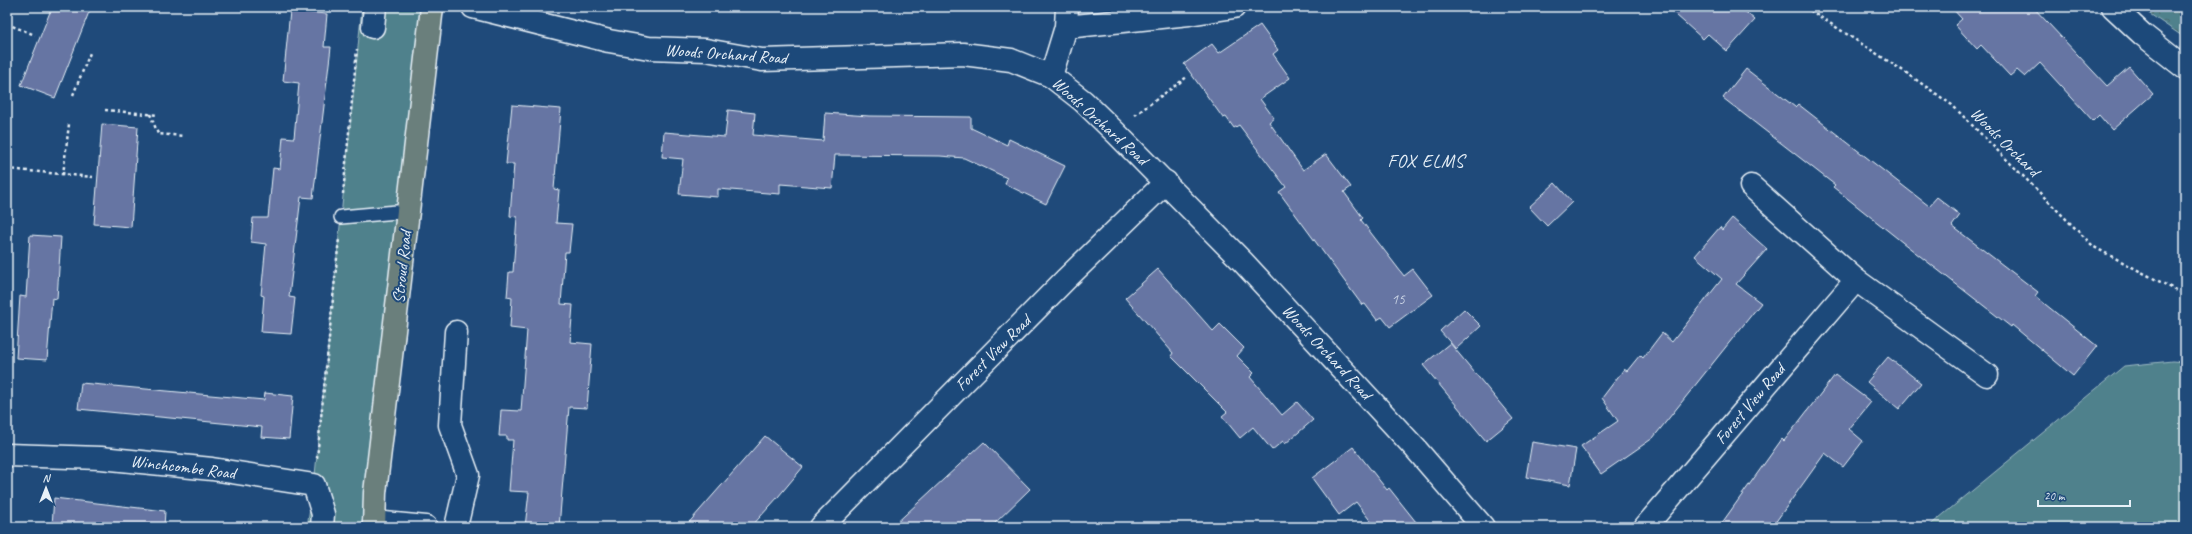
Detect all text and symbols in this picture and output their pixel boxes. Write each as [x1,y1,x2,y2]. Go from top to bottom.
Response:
street label: Woods Orchard Road [664,39,791,69]
street label: Woods Orchard Road [1048,72,1155,172]
street label: Woods Orchard [1966,103,2046,183]
district label: FOX ELMS [1388,150,1467,172]
street label: Stroud Road [388,228,416,304]
house number: 15 [1391,290,1406,309]
street label: Woods Orchard Road [1278,300,1379,406]
street label: Forest View Road [951,308,1038,395]
street label: Forest View Road [1710,357,1792,449]
street label: Winchcombe Road [130,450,239,484]
north arrow [26,468,66,508]
text: N [43,471,52,485]
scale bar [2038,482,2130,508]
text: 20 m [2044,488,2066,504]

